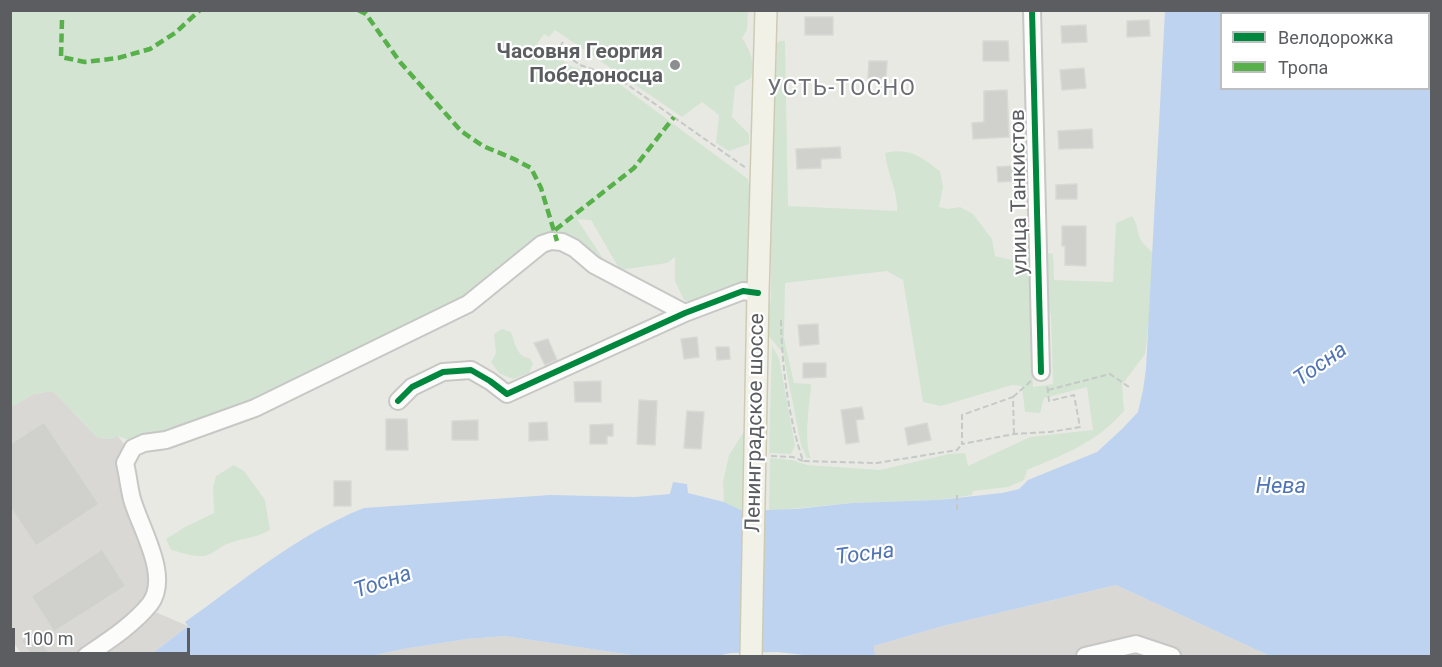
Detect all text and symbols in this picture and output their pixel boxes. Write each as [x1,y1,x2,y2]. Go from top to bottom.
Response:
legend [1220,12,1430,90]
text: Велодорожка [1278,27,1393,48]
place label: Часовня Георгия Победоносца [496,40,663,90]
text: Тропа [1278,57,1328,78]
marker: Часовня Георгия Победоносца [668,58,682,72]
district label: УСТЬ-ТОСНО [768,76,916,102]
street label: улица Танкистов [1006,109,1034,275]
street label: Ленинградское шоссе [741,313,771,533]
water label: Тосна [1289,337,1353,393]
water label: Нева [1256,474,1306,500]
water label: Тосна [834,538,896,572]
water label: Тосна [351,561,415,605]
scale bar [15,616,194,654]
text: 100 m [23,628,74,649]

